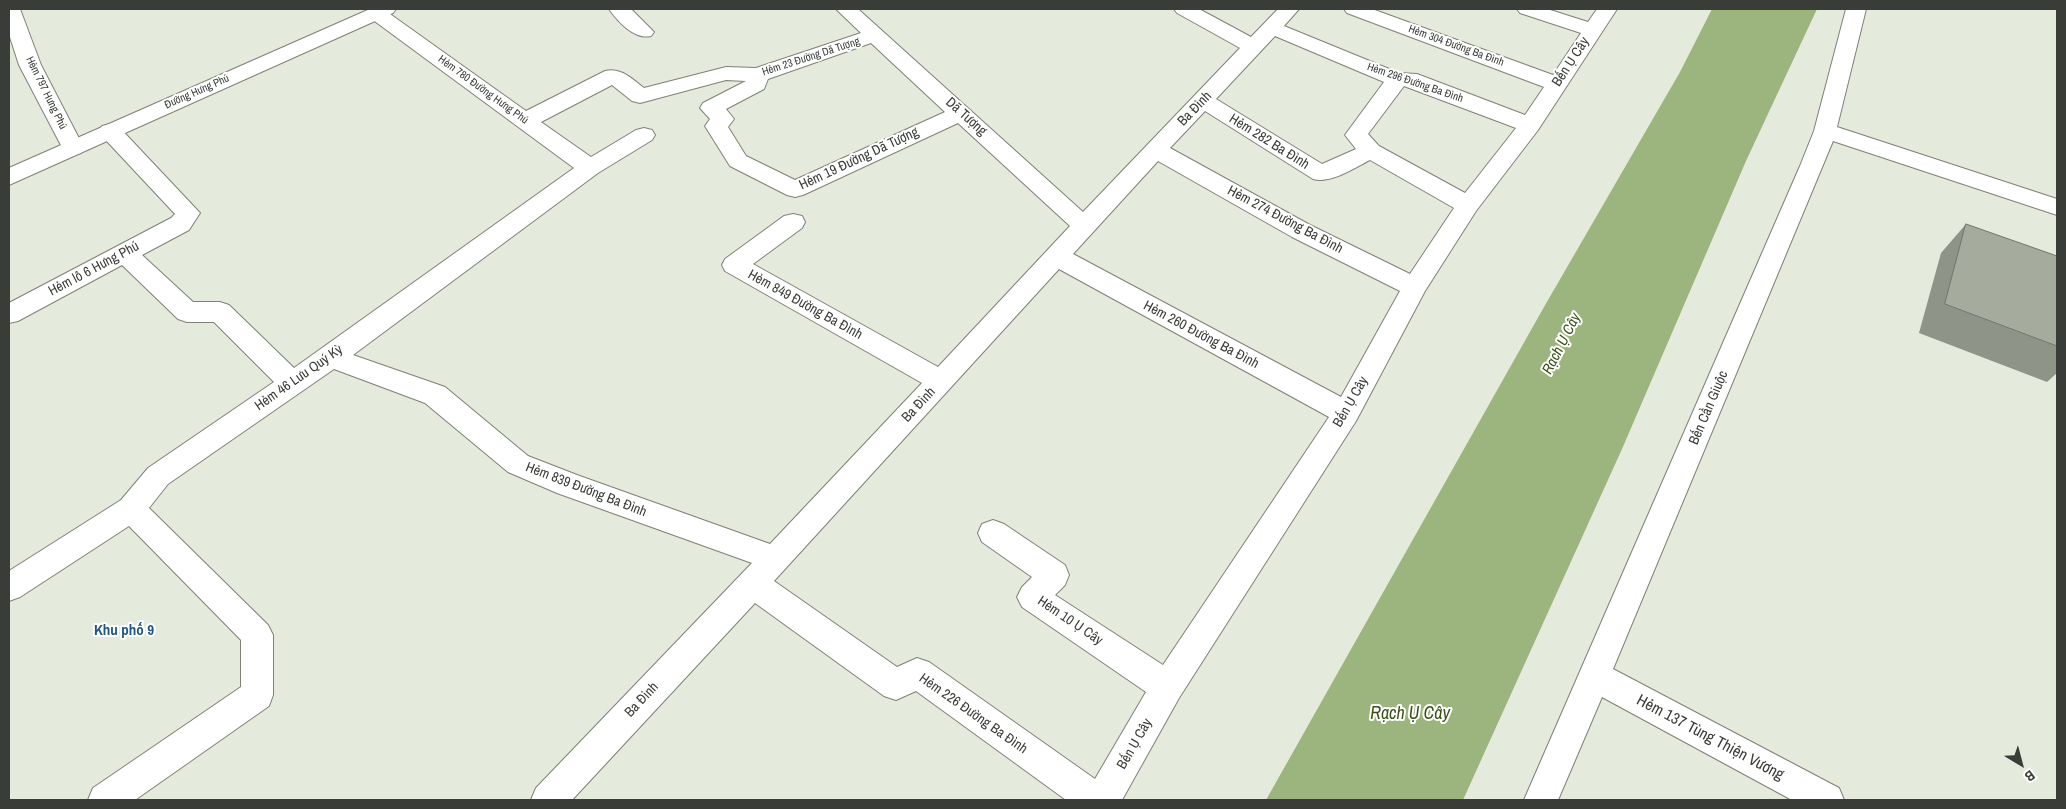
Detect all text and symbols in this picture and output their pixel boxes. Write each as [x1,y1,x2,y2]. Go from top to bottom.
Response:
street label: Hẻm 304 Đường Ba Đình [1406,23,1506,69]
street label: Bến Ụ Cây [1549,34,1593,90]
street label: Hẻm 23 Đường Dã Tượng [760,35,862,79]
street label: Hẻm 780 Đường Hưng Phú [435,53,531,127]
street label: Hẻm 797 Hưng Phú [23,55,69,131]
street label: Hẻm 296 Đường Ba Đình [1365,60,1465,106]
street label: Đường Hưng Phú [163,72,231,112]
street label: Ba Đình [1175,88,1215,130]
street label: Dã Tượng [942,94,990,140]
street label: Hẻm 282 Ba Đình [1226,111,1312,173]
street label: Hẻm 19 Đường Dã Tượng [797,124,921,194]
street label: Hẻm 274 Đường Ba Đình [1224,182,1346,258]
street label: Hẻm lô 6 Hưng Phú [46,238,142,300]
street label: Hẻm 849 Đường Ba Đình [745,267,865,343]
street label: Hẻm 260 Đường Ba Đình [1140,297,1262,373]
water label: Rạch Ụ Cây [1539,310,1585,378]
street label: Hẻm 46 Lưu Quý Kỳ [252,341,346,415]
street label: Bến Cần Giuộc [1686,369,1732,447]
street label: Bến Ụ Cây [1330,374,1372,430]
street label: Ba Đình [899,384,939,426]
street label: Hẻm 839 Đường Ba Đình [523,459,649,521]
street label: Hẻm 10 Ụ Cây [1034,593,1106,649]
district label: Khu phố 9 [94,622,154,640]
street label: Hẻm 226 Đường Ba Đình [916,670,1030,758]
street label: Ba Đình [622,679,662,721]
street label: Hẻm 137 Tùng Thiện Vương [1633,691,1787,785]
water label: Rạch Ụ Cây [1370,703,1450,725]
street label: Bến Ụ Cây [1114,716,1156,772]
north arrow [1996,739,2046,789]
text: B [2021,766,2039,786]

